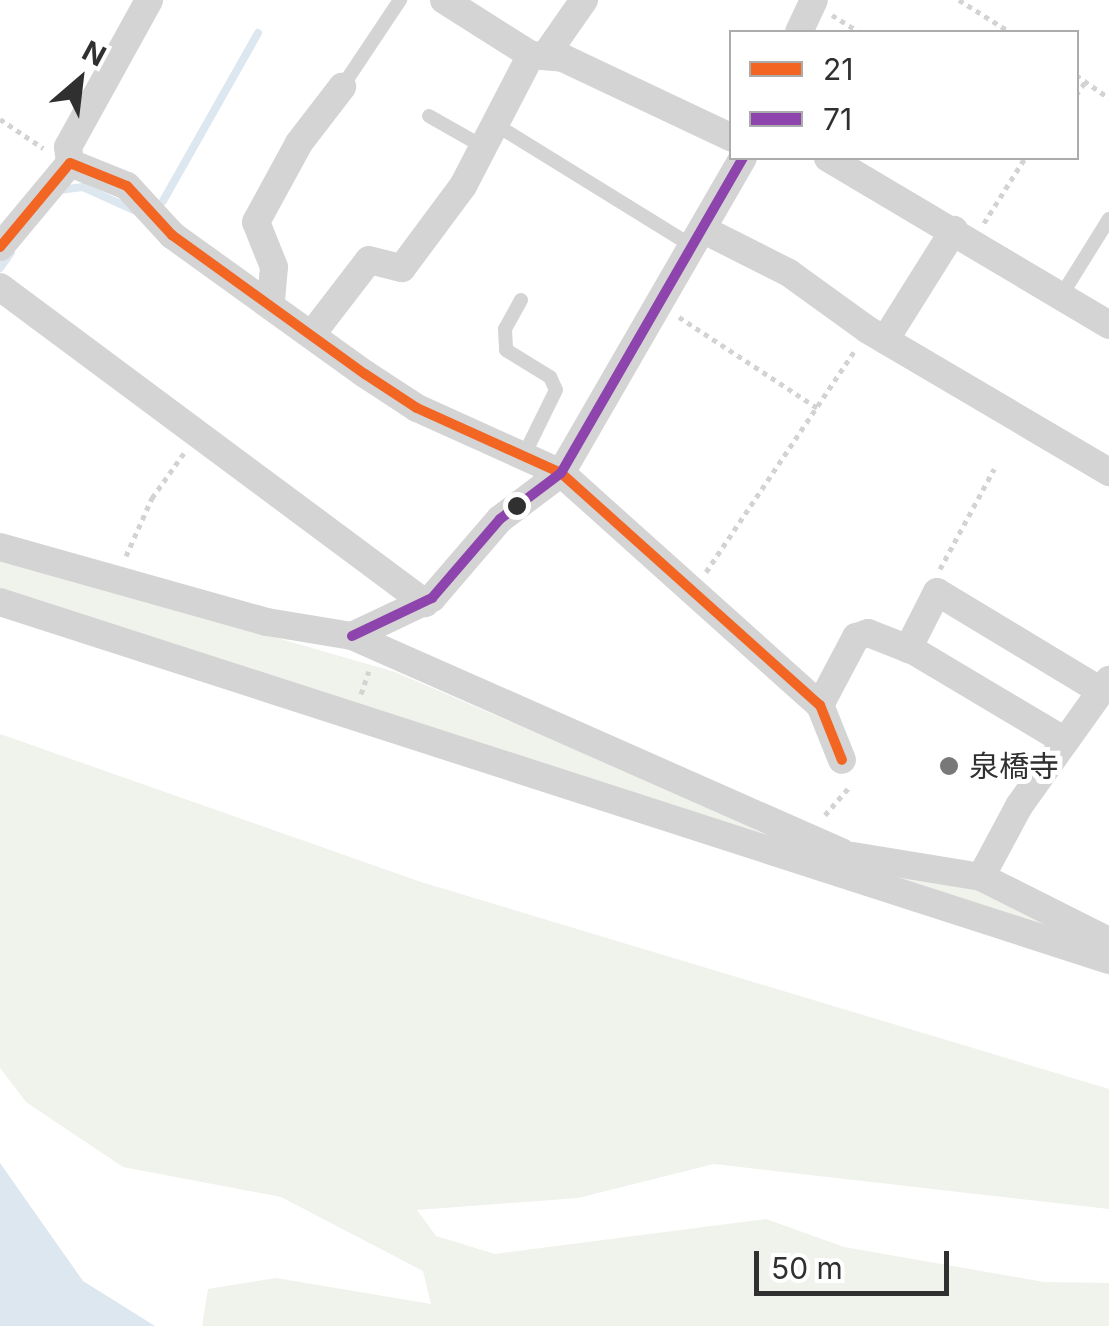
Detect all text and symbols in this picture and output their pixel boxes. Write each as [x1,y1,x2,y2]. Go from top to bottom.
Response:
north arrow [30,30,130,130]
legend [729,30,1079,160]
text: N [77,33,111,74]
text: 21 [823,51,854,87]
text: 71 [823,101,852,137]
unlabelled marker [507,496,527,516]
place label: 泉橋寺 [969,748,1059,784]
marker: 泉橋寺 [938,755,960,777]
scale bar [759,1231,954,1293]
text: 50 m [771,1250,843,1286]

